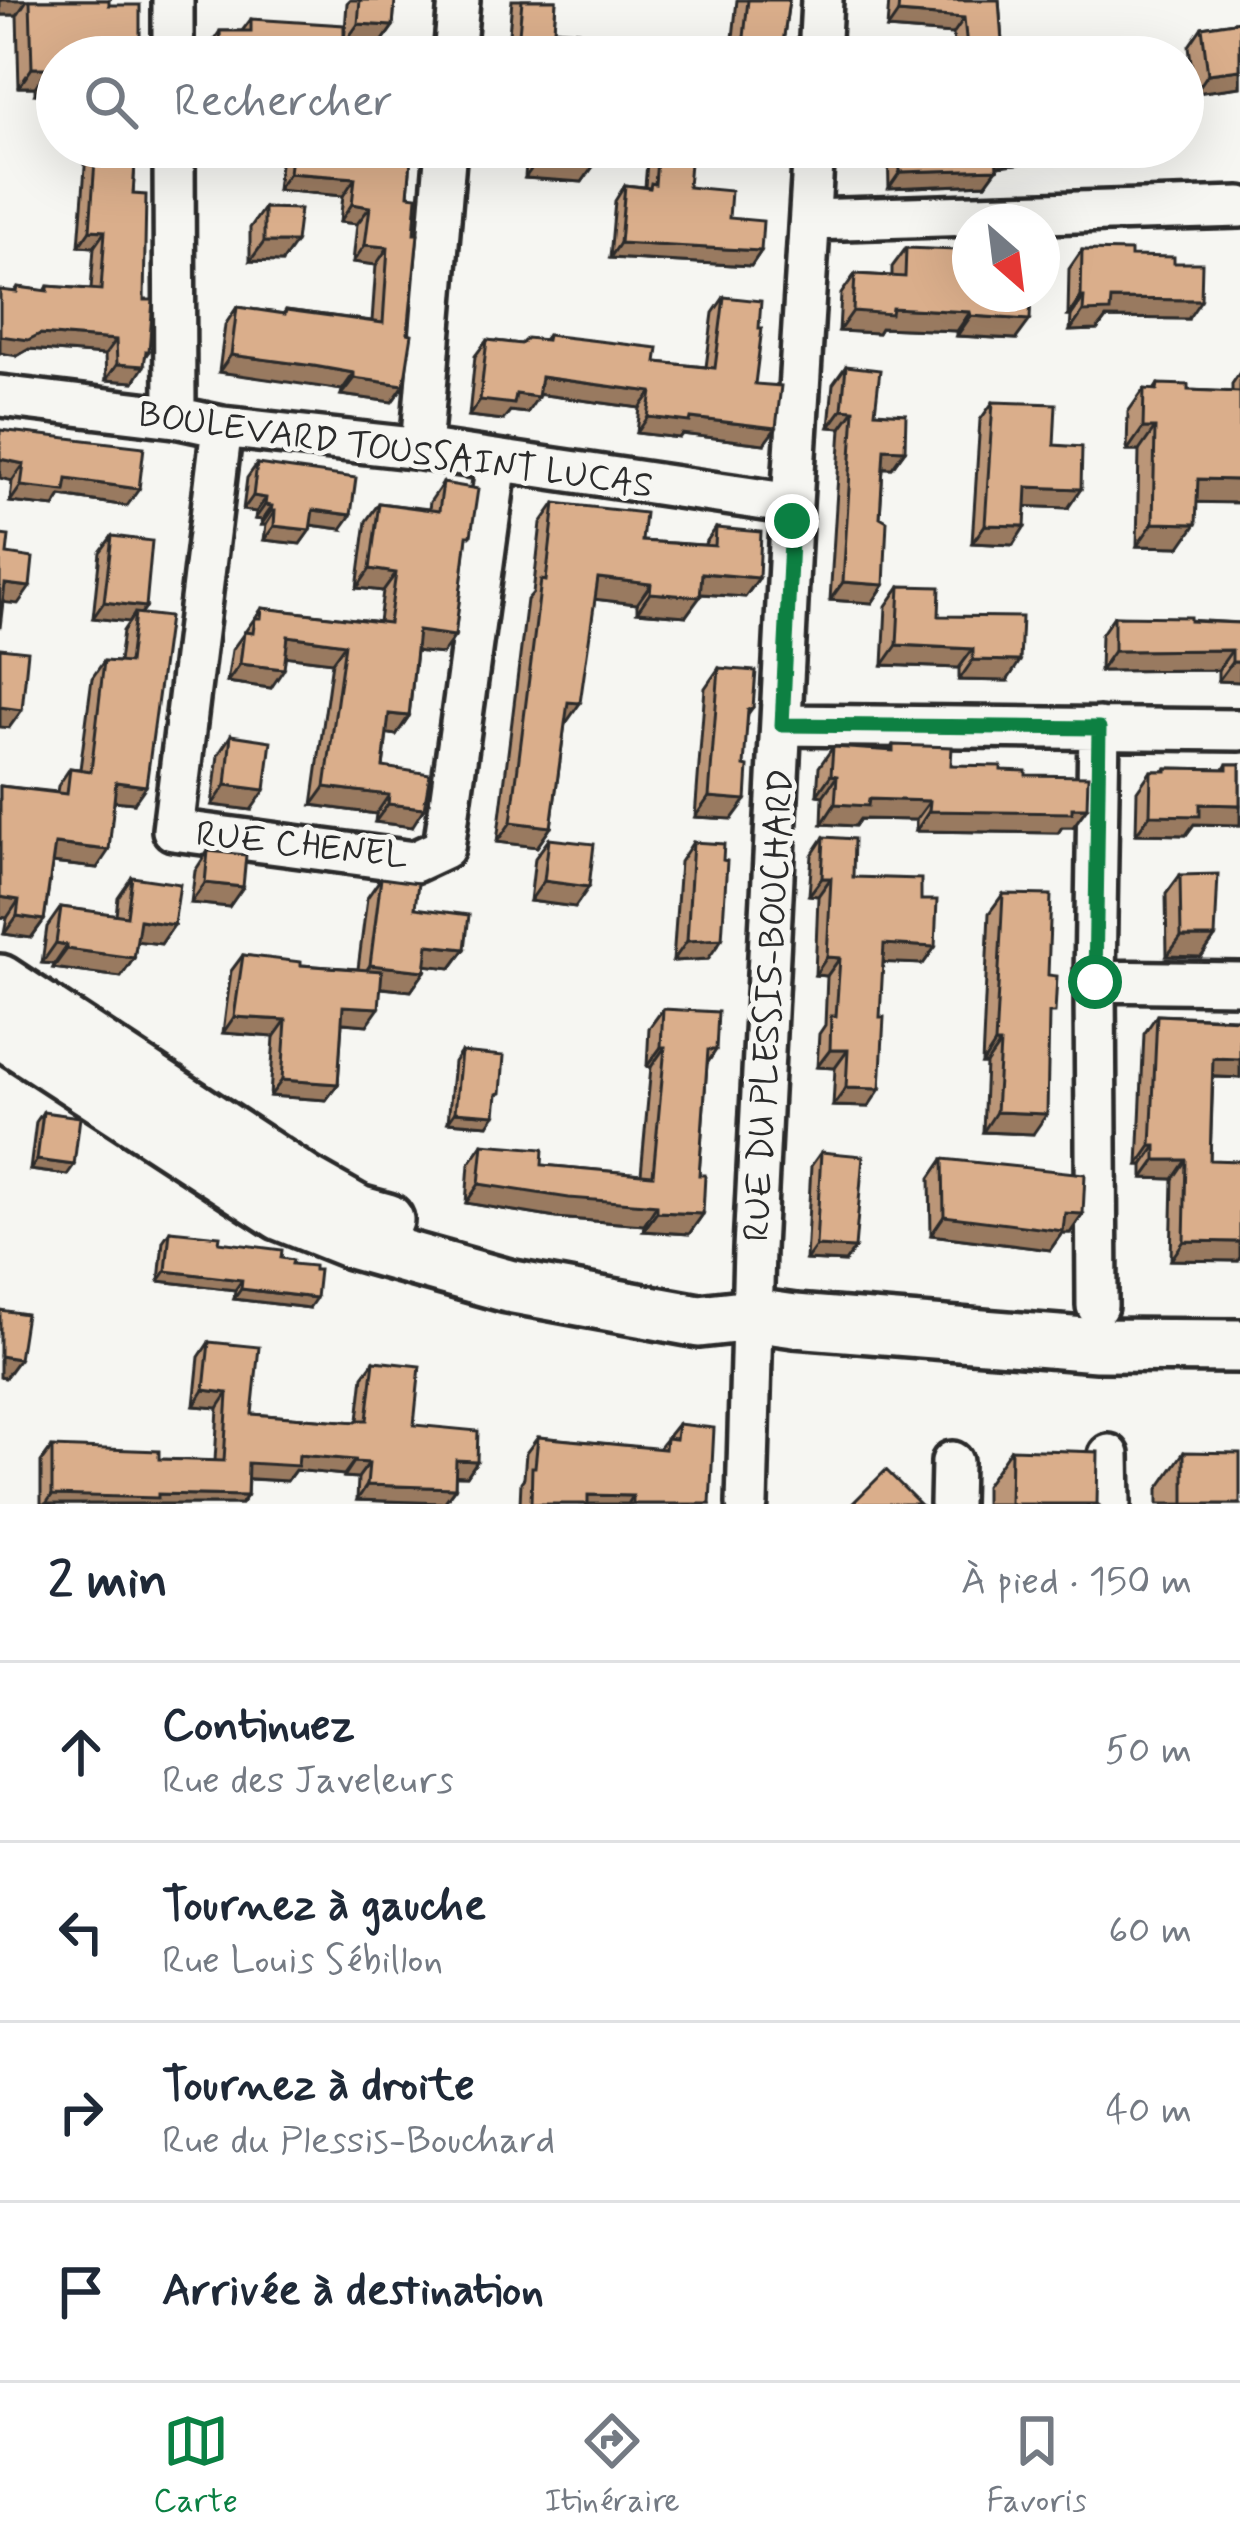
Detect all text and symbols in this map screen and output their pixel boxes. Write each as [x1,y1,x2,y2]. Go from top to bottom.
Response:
search box [36,36,1204,168]
icon: search [78,69,144,135]
text: Rechercher [174,73,393,132]
north arrow [952,204,1060,312]
street label: BOULEVARD TOUSSAINT LUCAS [135,392,656,511]
route end [765,494,819,548]
street label: RUE DU PLESSIS-BOUCHARD [735,768,806,1243]
street label: RUE CHENEL [194,812,410,881]
route start [1068,955,1122,1009]
text: 2 min [48,1549,168,1615]
text: À pied · 150 m [961,1557,1192,1608]
text: Continuez [162,1697,355,1756]
icon: ahead [48,1719,114,1785]
text: 50 m [1105,1726,1192,1777]
text: Rue des Javeleurs [162,1756,454,1807]
text: Tournez à gauche [162,1877,486,1936]
icon: left [48,1899,114,1965]
text: 60 m [1108,1906,1192,1957]
text: Rue Louis Sébillon [162,1936,443,1987]
text: Tournez à droite [162,2057,475,2116]
icon: right [48,2079,114,2145]
text: 40 m [1105,2086,1192,2137]
text: Rue du Plessis-Bouchard [162,2116,555,2167]
icon: arrive [48,2259,114,2325]
text: Arrivée à destination [162,2262,544,2321]
tab: Carte [153,2408,238,2524]
tab: Itinéraire [544,2408,680,2524]
tab: Favoris [987,2408,1087,2524]

